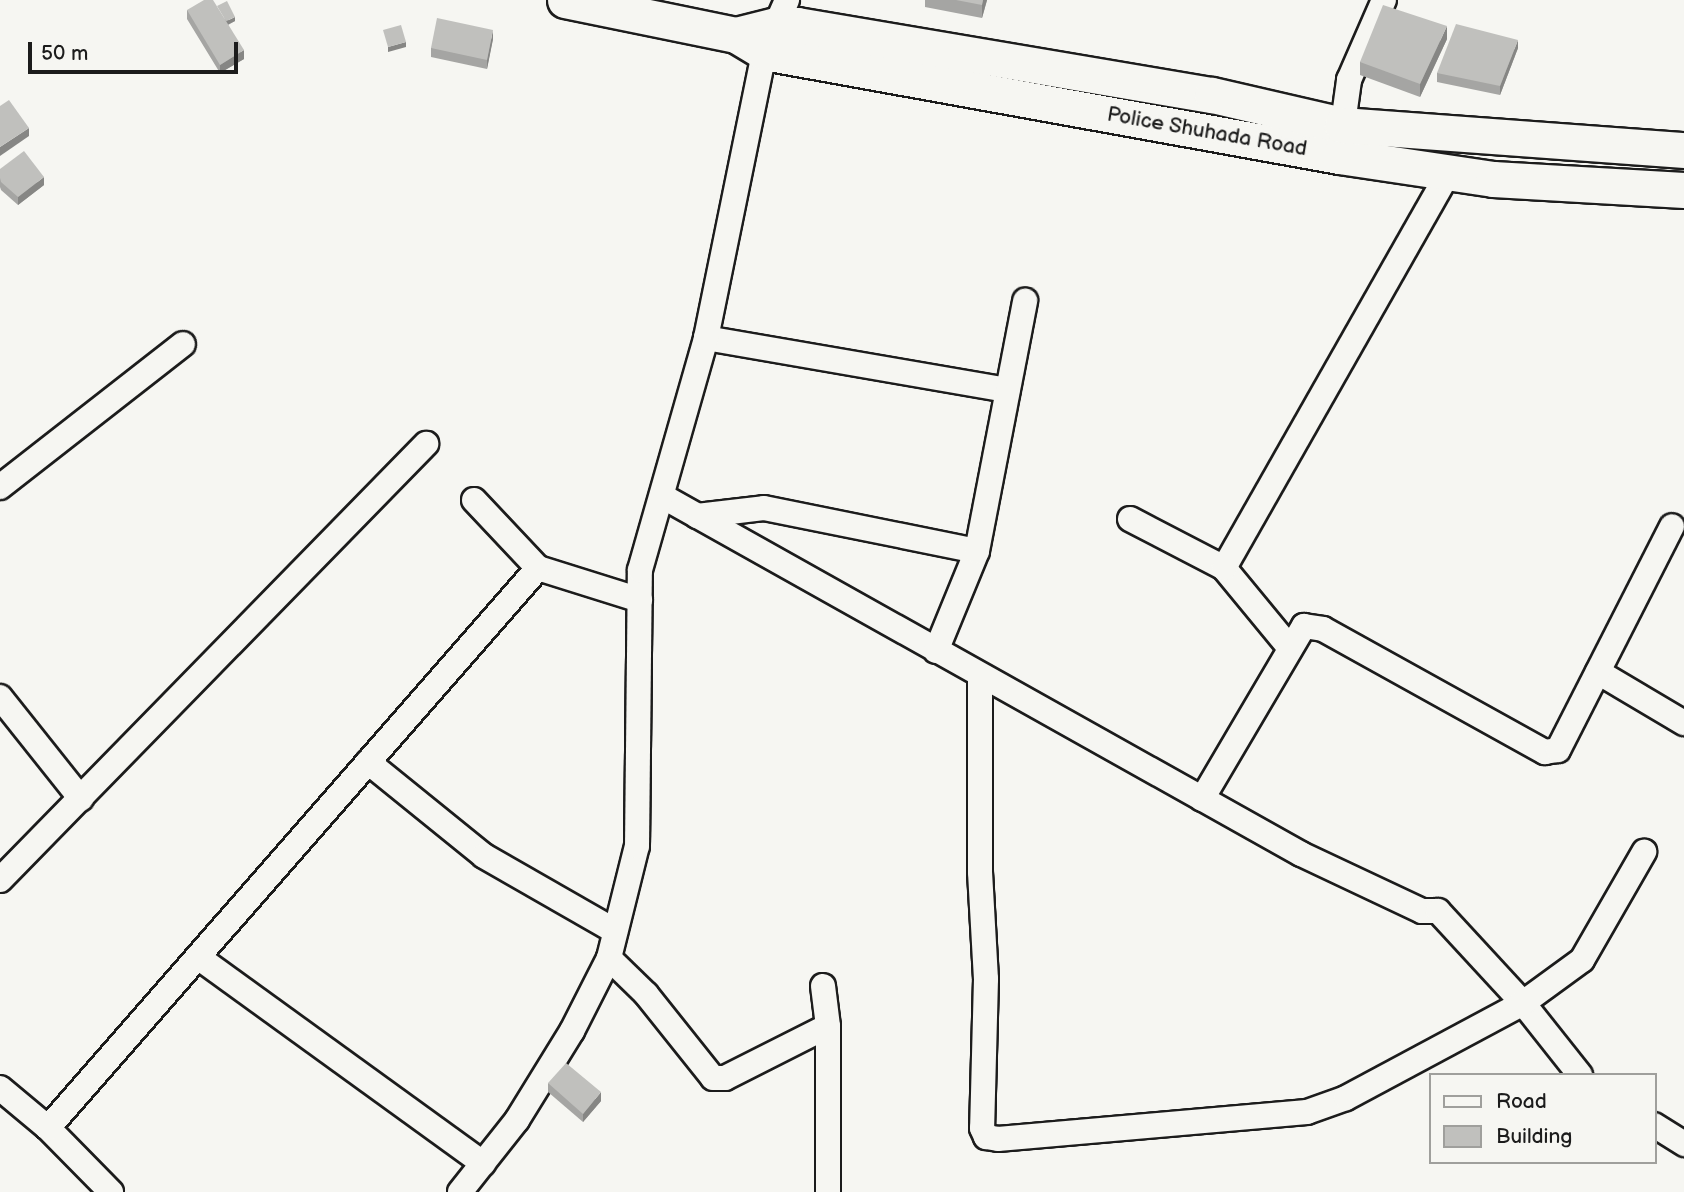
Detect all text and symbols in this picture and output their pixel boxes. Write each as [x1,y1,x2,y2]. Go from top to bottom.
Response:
scale bar [32,28,242,72]
text: 50 m [41,41,88,66]
street label: Police Shuhada Road [1105,102,1309,162]
legend [1428,1073,1656,1164]
text: Road [1496,1089,1547,1114]
text: Building [1496,1124,1572,1149]

